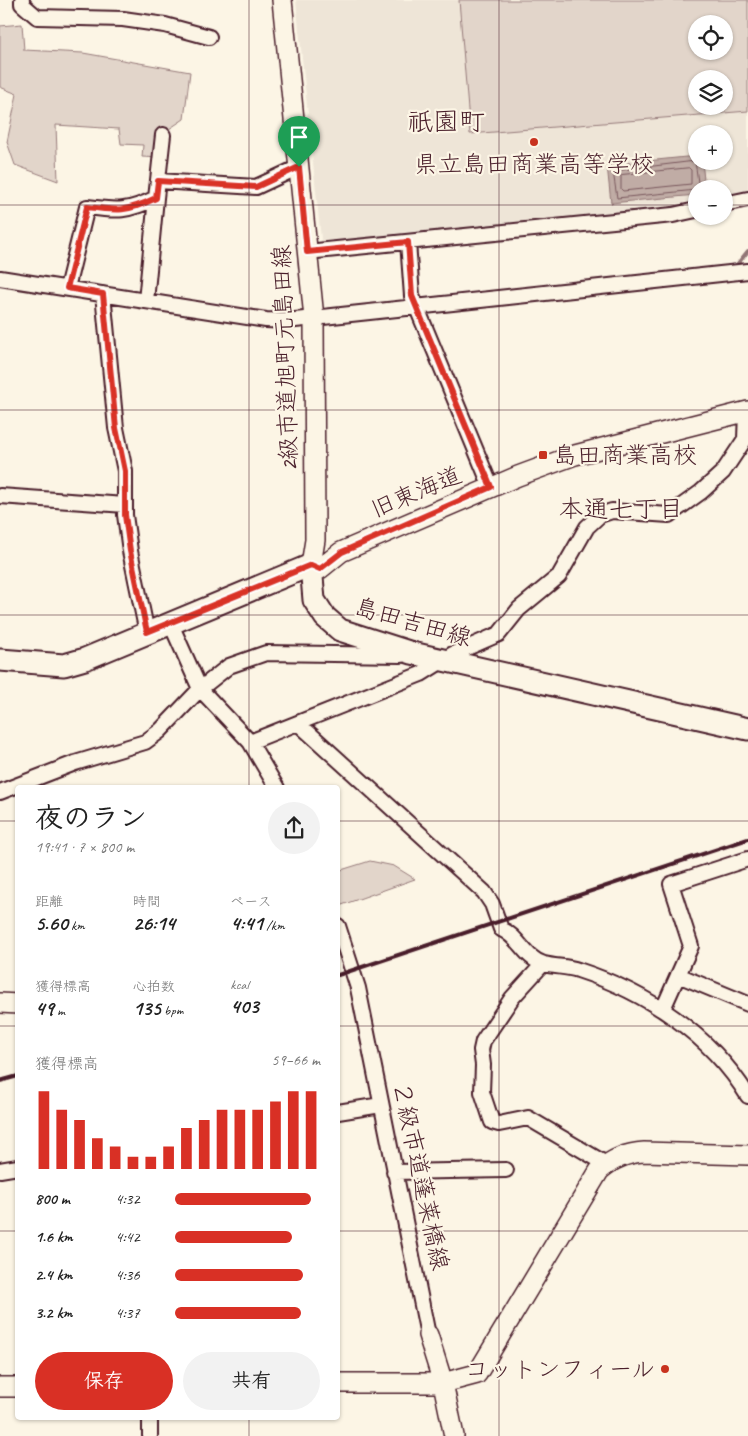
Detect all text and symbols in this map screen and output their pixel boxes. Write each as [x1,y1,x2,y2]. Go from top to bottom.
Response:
map controls [688,15,733,225]
button: locate [688,15,733,60]
button: layers [688,70,733,115]
district label: 祇園町 [407,105,485,138]
pin [278,116,320,167]
icon: arrive [285,123,313,151]
button: + [688,125,733,170]
marker: 県立島田商業高等学校 [528,136,540,148]
place label: 県立島田商業高等学校 [414,149,654,179]
button: − [688,180,733,225]
street label: 2級市道旭町元島田線 [266,244,304,472]
place label: 島田商業高校 [553,440,697,470]
marker: 島田商業高校 [537,449,549,461]
street label: 旧東海道 [366,459,466,525]
district label: 本通七丁目 [558,493,684,525]
street label: 島田吉田線 [351,591,475,653]
text: 夜のラン [35,800,147,835]
button: share [268,802,320,854]
text: 19:41 · 7 × 800 m [35,837,134,857]
text: 距離 [35,893,63,910]
text: 時間 [133,893,161,910]
text: ペース [230,893,272,910]
text: 5.60 [35,910,68,936]
text: 26:14 [133,910,175,936]
text: 4:41 [230,910,263,936]
text: km [68,917,85,934]
text: /km [263,917,285,934]
text: kcal [230,976,249,993]
text: 獲得標高 [35,978,91,995]
text: 心拍数 [133,978,175,995]
text: 403 [230,993,259,1019]
text: 49 [35,995,54,1021]
text: 135 [133,995,161,1021]
text: m [54,1002,65,1019]
text: bpm [161,1002,183,1019]
text: 59–66 m [271,1050,320,1070]
text: 獲得標高 [35,1054,99,1074]
street label: ２級市道蓬莱橋線 [386,1079,456,1273]
text: 800 m [35,1189,70,1209]
text: 4:32 [115,1189,140,1209]
text: 1.6 km [35,1227,73,1247]
text: 4:42 [115,1227,140,1247]
text: 2.4 km [35,1265,72,1285]
text: 4:36 [115,1265,140,1285]
text: 3.2 km [35,1303,72,1323]
text: 4:37 [115,1303,140,1323]
button: 保存 [35,1352,173,1410]
button: 共有 [183,1352,320,1410]
place label: コットンフィール [464,1354,655,1384]
marker: コットンフィール [659,1363,671,1375]

